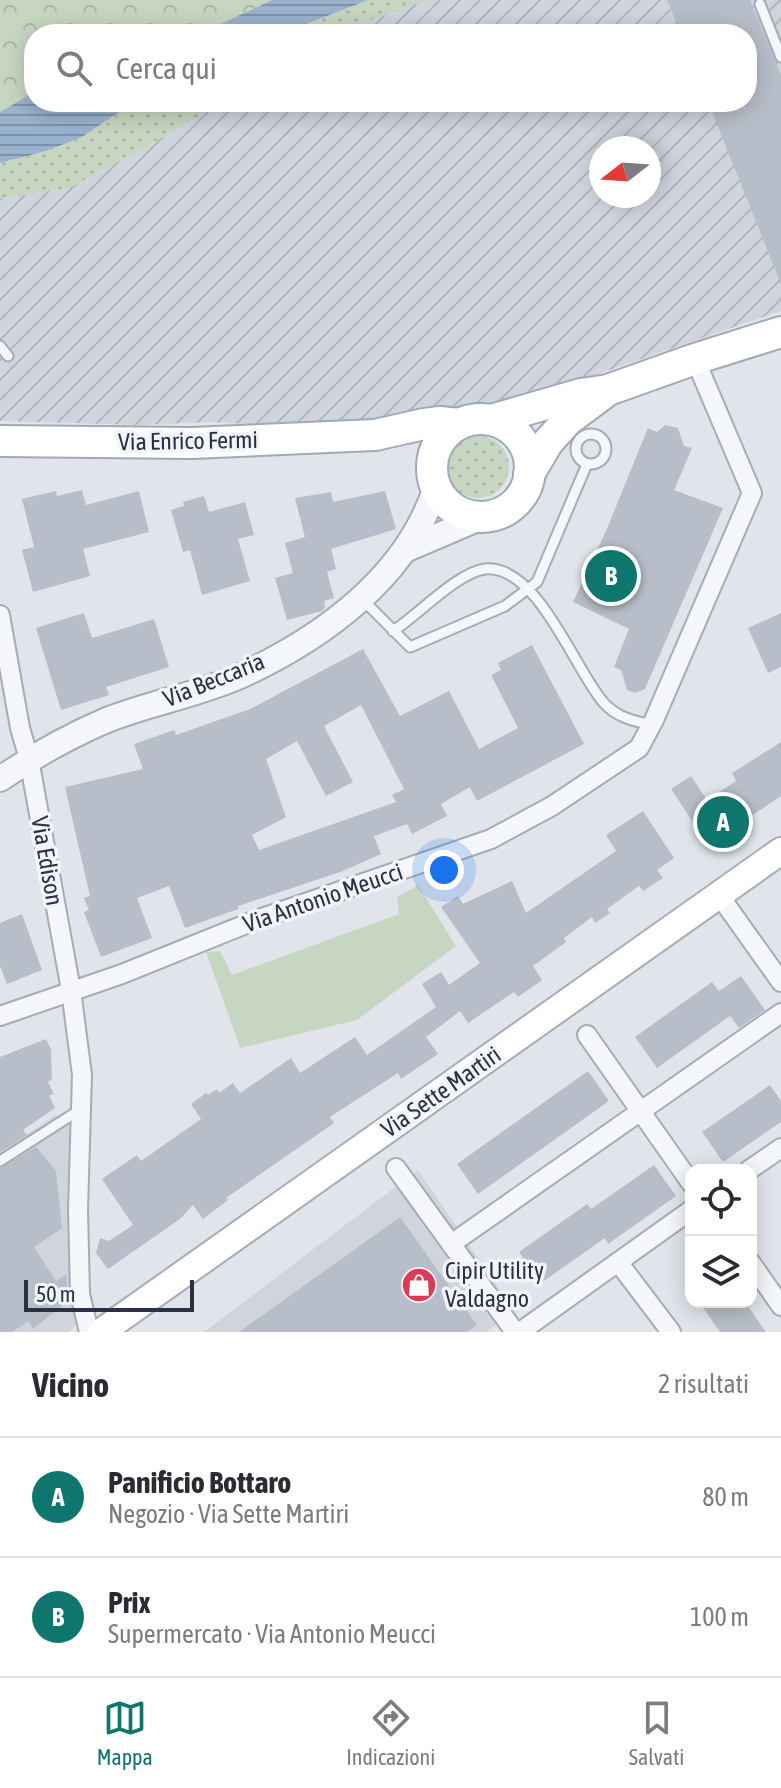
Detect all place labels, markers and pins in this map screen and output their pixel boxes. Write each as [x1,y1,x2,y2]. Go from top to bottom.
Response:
pin: B [585,546,637,606]
pin: A [697,792,749,852]
place label: Cipir Utility Valdagno [445,1257,544,1312]
shop icon: Cipir Utility Valdagno [400,1266,438,1304]

